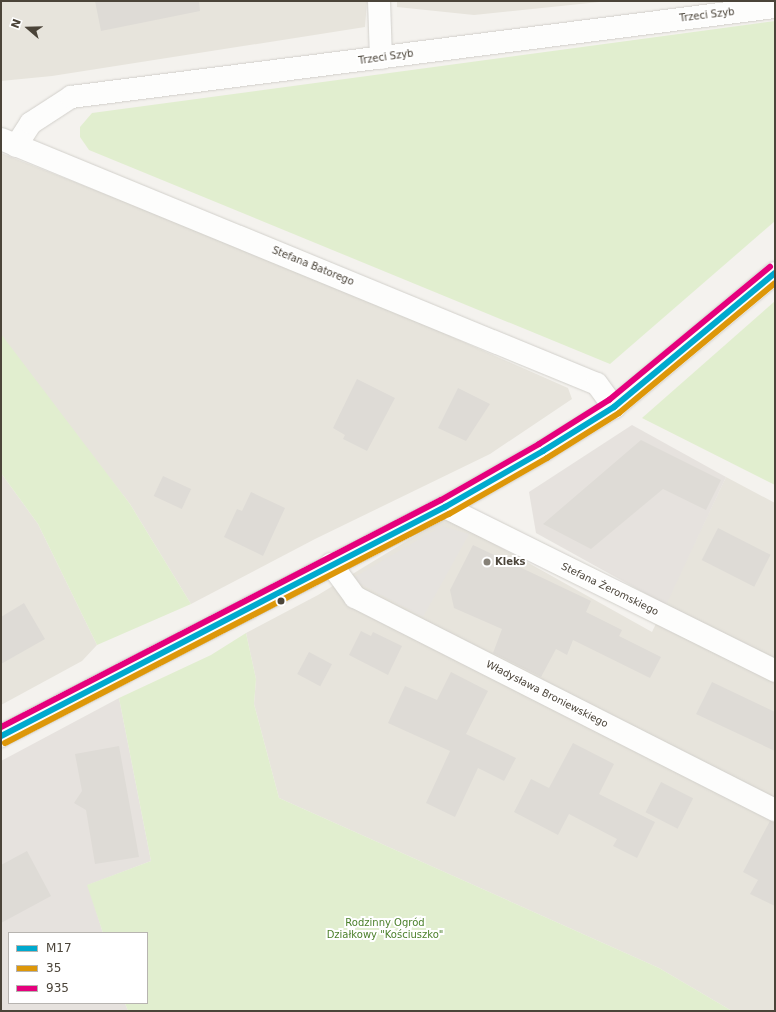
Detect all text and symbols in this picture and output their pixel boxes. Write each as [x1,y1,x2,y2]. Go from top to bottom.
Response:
street label: Trzeci Szyb [679,6,735,24]
north arrow [8,8,48,48]
text: N [9,17,24,30]
street label: Trzeci Szyb [358,47,414,67]
street label: Stefana Batorego [270,244,356,288]
place label: Kleks [495,556,526,568]
marker: Kleks [482,557,492,567]
street label: Stefana Żeromskiego [559,560,661,618]
unlabelled marker [276,596,286,606]
street label: Władysława Broniewskiego [484,658,610,730]
park label: Rodzinny Ogród Działkowy "Kościuszko" [327,916,443,940]
legend [8,932,148,1004]
text: M17 [46,941,72,955]
text: 35 [46,961,61,975]
text: 935 [46,981,69,995]

